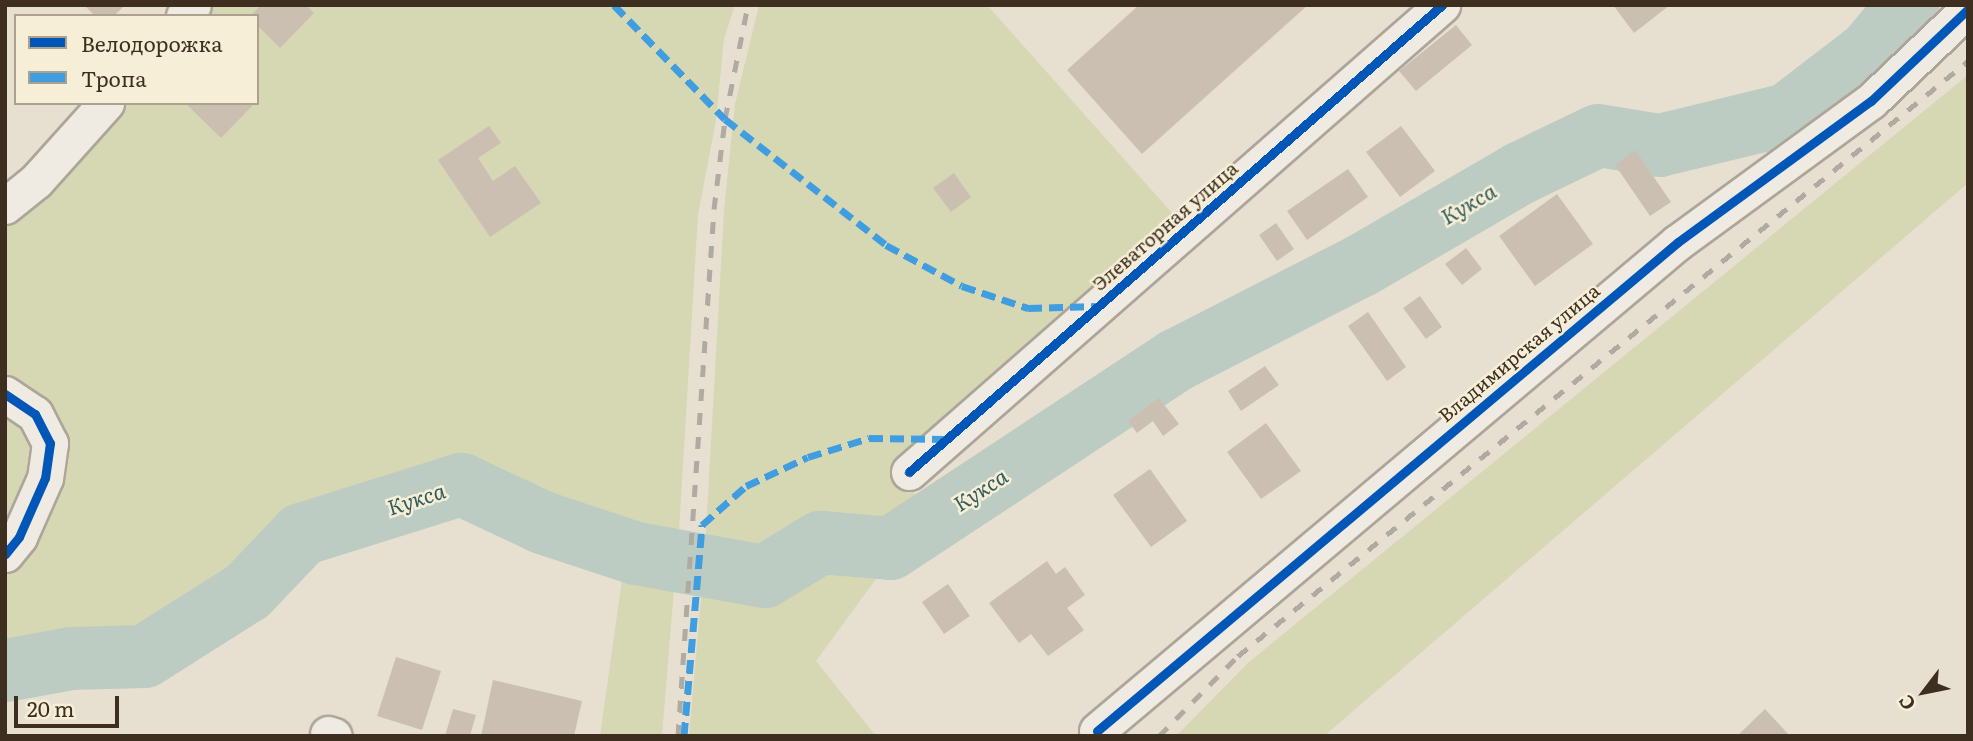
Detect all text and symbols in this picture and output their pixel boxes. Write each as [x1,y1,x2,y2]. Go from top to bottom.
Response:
legend [14,14,259,105]
text: Велодорожка [81,27,222,58]
text: Тропа [81,62,146,93]
street label: Элеваторная улица [1088,157,1242,295]
water label: Кукса [1436,177,1500,229]
street label: Владимирская улица [1434,279,1604,427]
water label: Кукса [948,462,1012,516]
water label: Кукса [384,477,448,519]
north arrow [1889,657,1959,727]
scale bar [18,682,122,726]
text: С [1891,690,1922,716]
text: 20 m [27,692,74,723]

